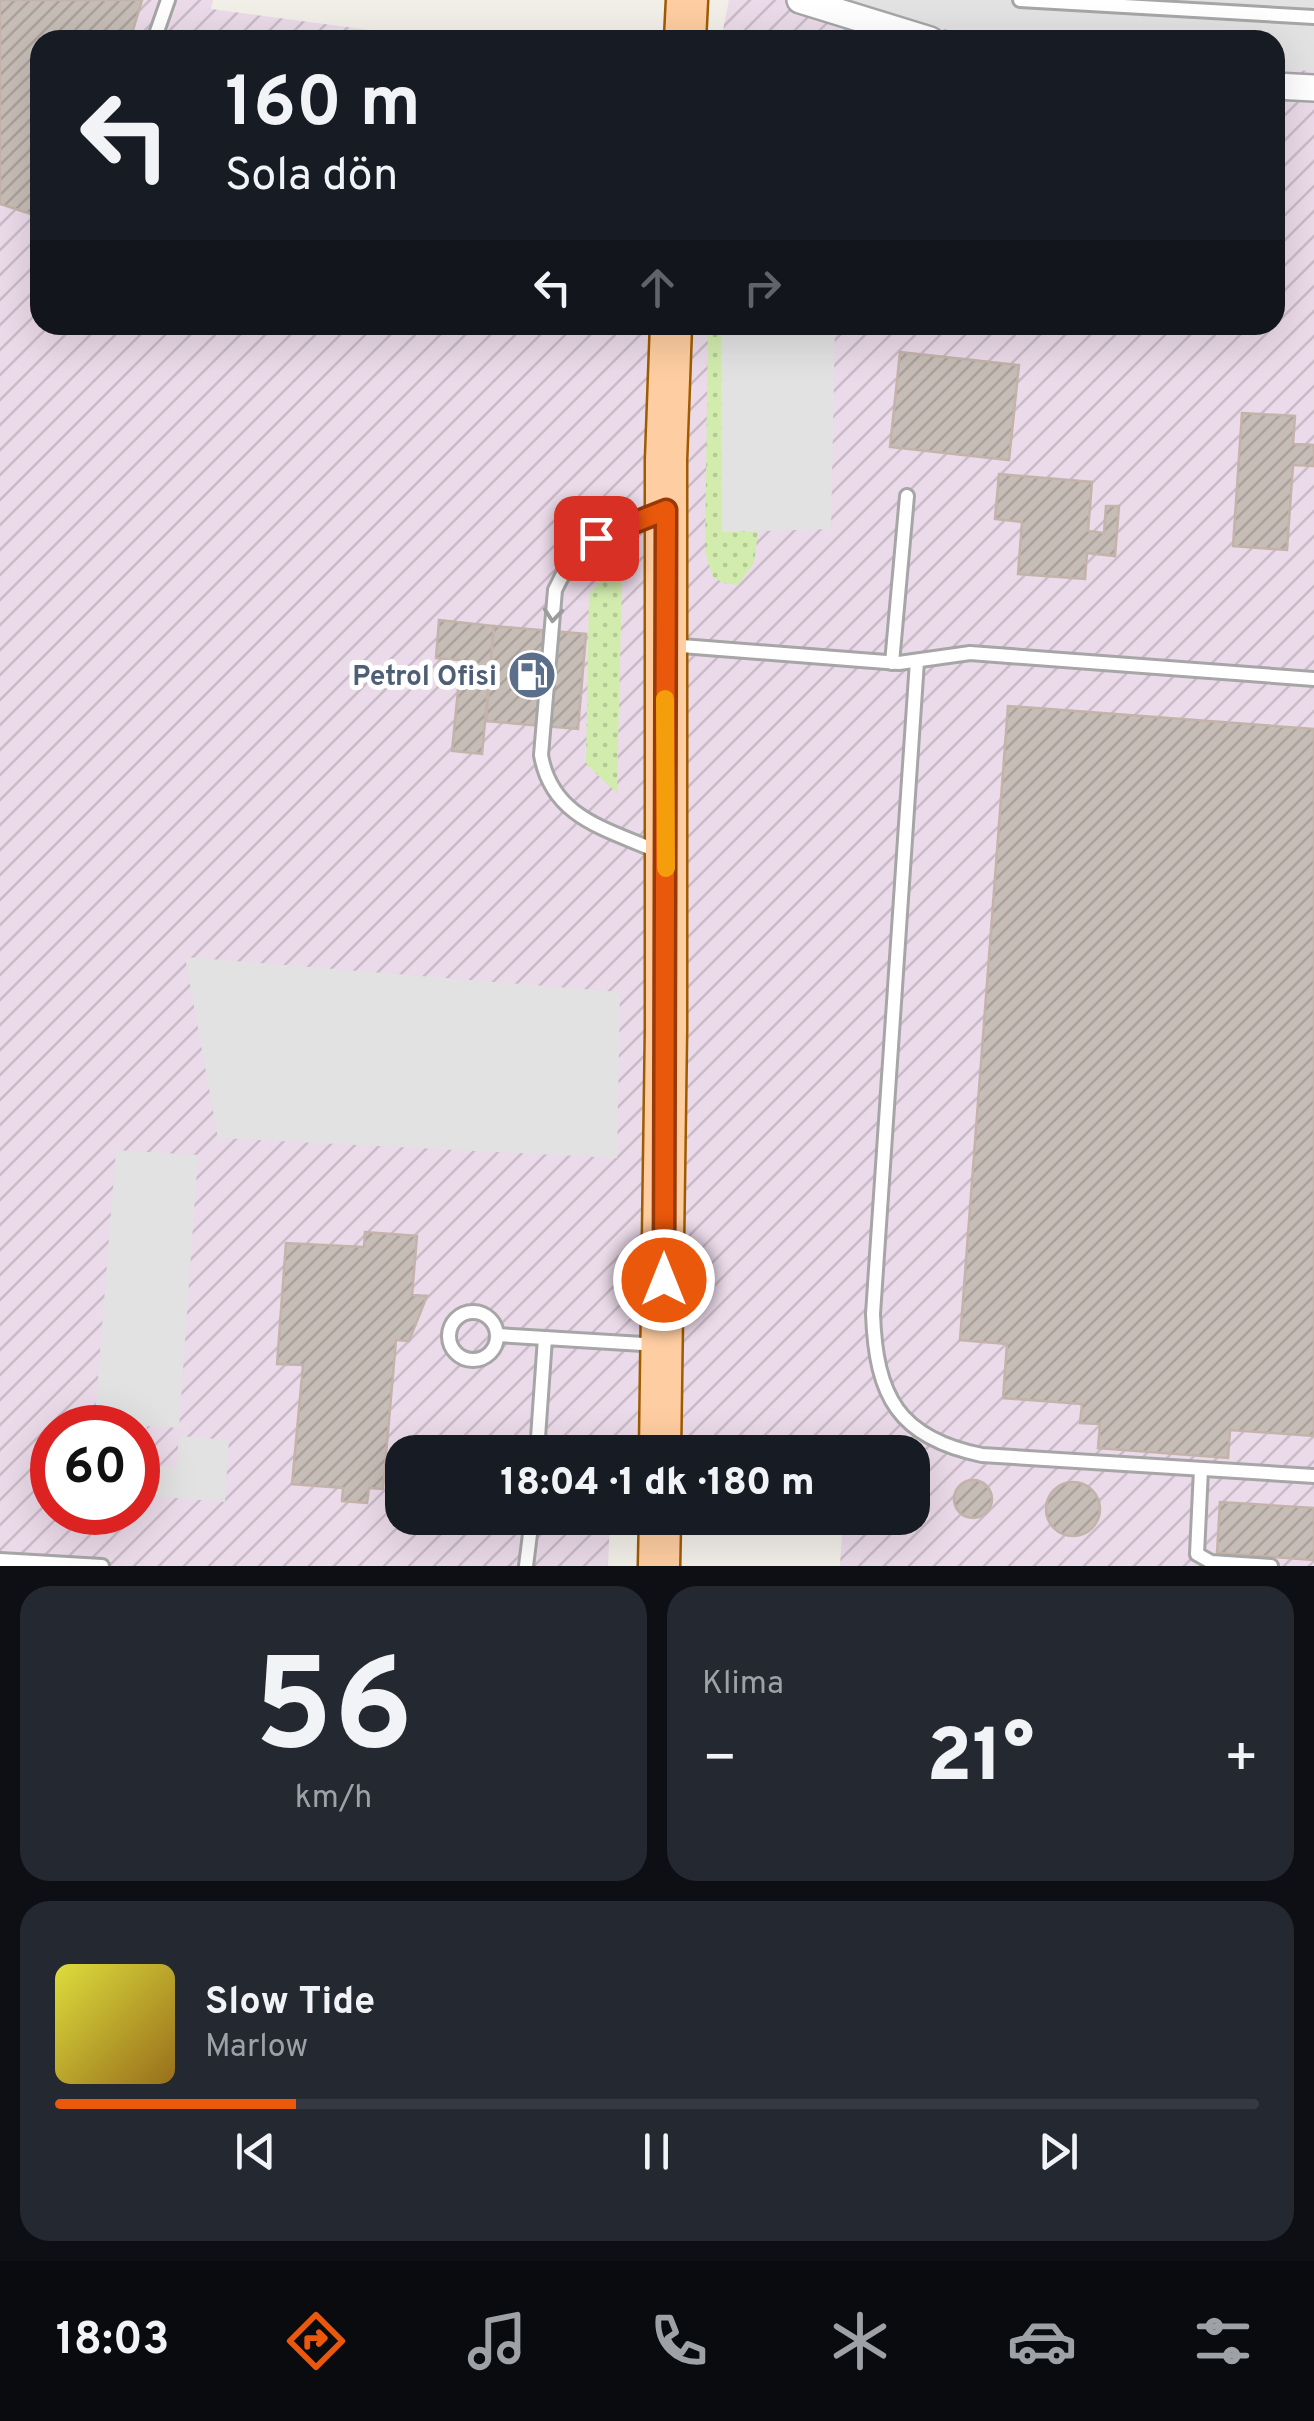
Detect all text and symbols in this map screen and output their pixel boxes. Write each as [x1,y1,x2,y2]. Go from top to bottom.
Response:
text: 160 m [225,62,421,151]
icon: left [60,70,190,200]
text: Sola dön [225,149,398,206]
icon: left [525,260,580,315]
icon: ahead [630,260,685,315]
icon: right [735,260,790,315]
pin [554,496,639,581]
icon: arrive [569,511,624,566]
one-way arrow [542,607,564,623]
fuel station icon: Petrol Ofisi [506,649,558,701]
place label: Petrol Ofisi [352,660,497,696]
position arrow [612,1228,716,1332]
speed limit sign: 60 [30,1405,160,1535]
text: 18:04 · 1 dk · 180 m [500,1460,815,1509]
text: 56 [254,1631,413,1796]
text: Klima [702,1665,784,1705]
text: 21° [927,1713,1034,1808]
text: − [702,1726,737,1796]
text: + [1224,1726,1259,1796]
text: km/h [295,1779,372,1819]
text: Slow Tide [205,1979,375,2028]
text: Marlow [205,2028,308,2068]
icon: previous [228,2124,283,2179]
icon: pause [629,2124,684,2179]
icon: next [1031,2124,1086,2179]
icon: directions [281,2306,351,2376]
icon: music [462,2306,532,2376]
icon: phone [644,2306,714,2376]
icon: climate [825,2306,895,2376]
icon: car [1007,2306,1077,2376]
icon: filters [1188,2306,1258,2376]
text: 18:03 [56,2313,170,2370]

